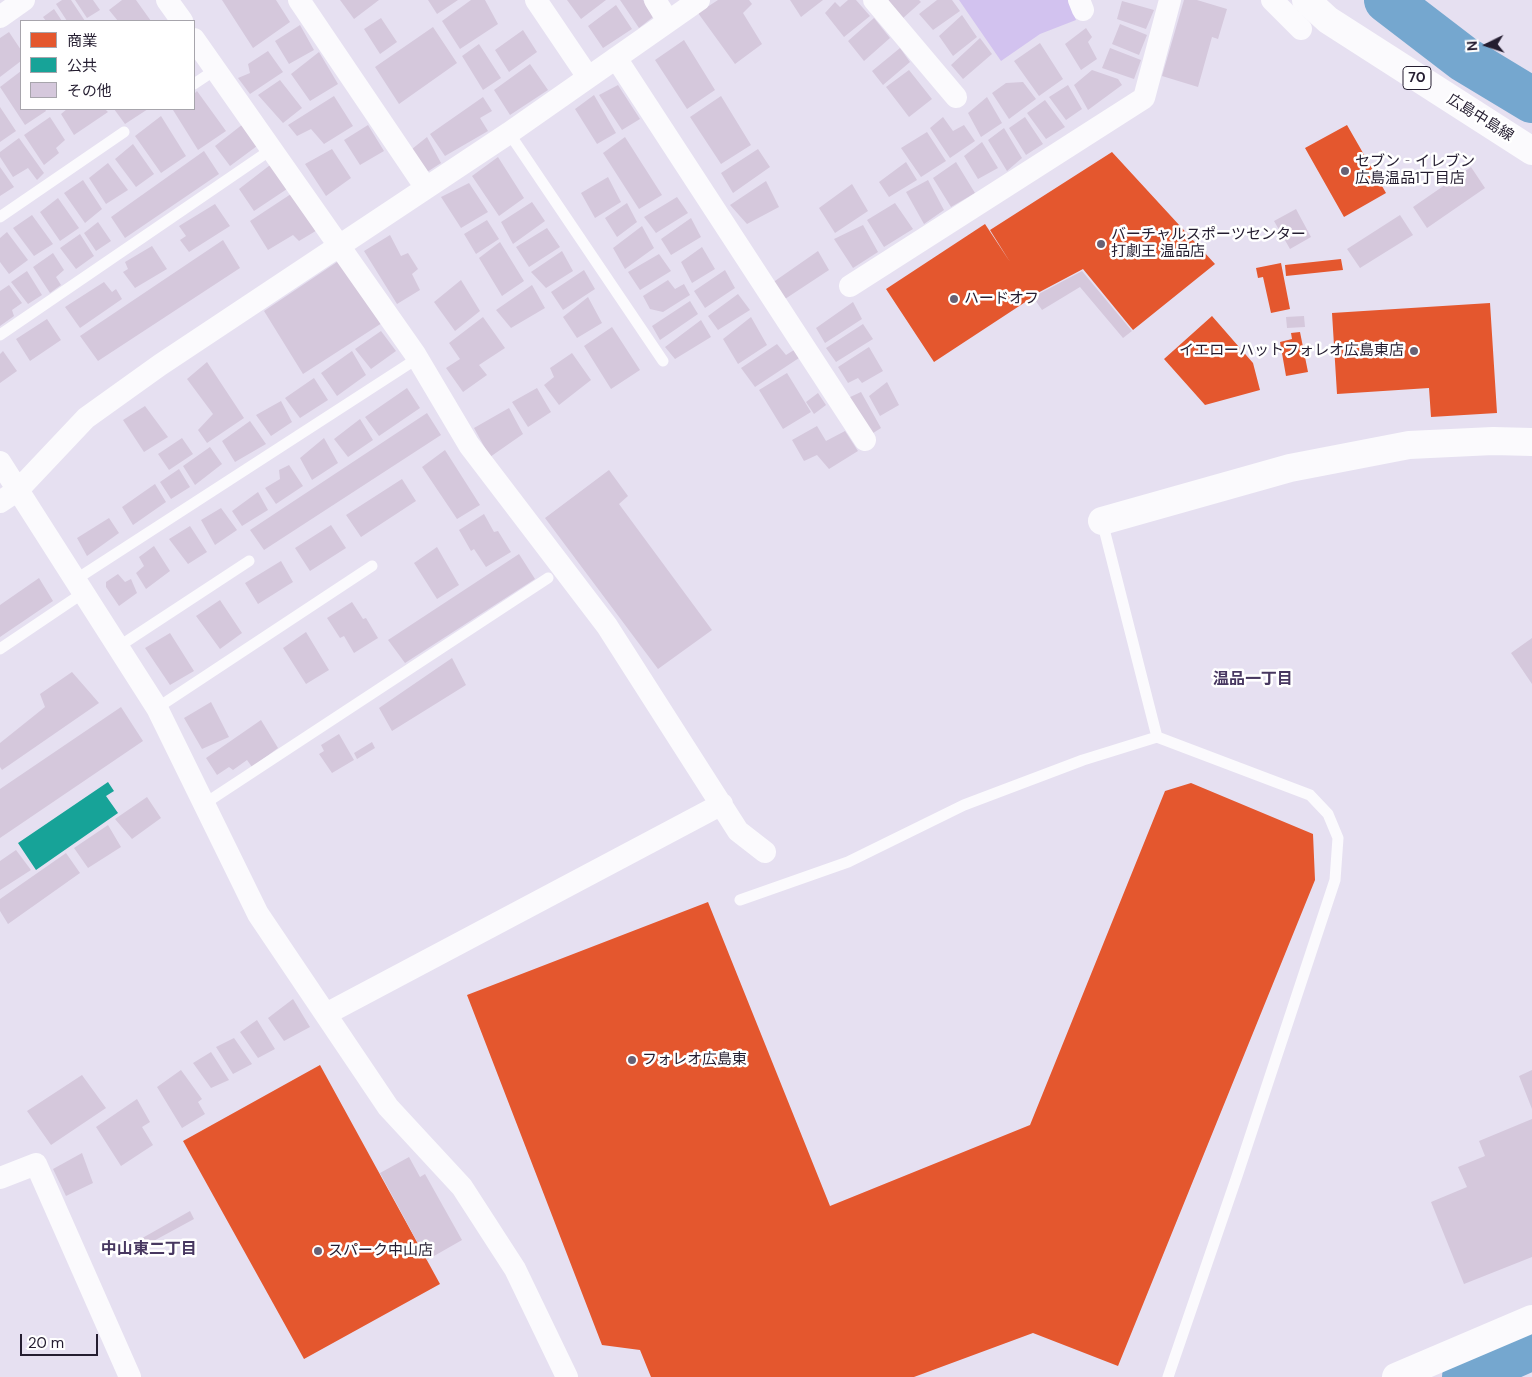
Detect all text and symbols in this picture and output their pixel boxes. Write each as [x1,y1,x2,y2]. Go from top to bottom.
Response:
legend [20,20,195,110]
north arrow [1462,20,1512,70]
text: 商業 [67,31,97,51]
text: N [1463,40,1481,52]
text: 公共 [67,56,97,76]
road number: 70 [1403,66,1431,90]
text: その他 [67,81,112,101]
street label: 広島中島線 [1443,90,1517,146]
place label: セブン‐イレブン 広島温品1丁目店 [1355,153,1475,188]
marker: セブン‐イレブン 広島温品1丁目店 [1339,165,1351,177]
place label: バーチャルスポーツセンター 打劇王 温品店 [1111,226,1306,261]
marker: バーチャルスポーツセンター 打劇王 温品店 [1095,238,1107,250]
place label: ハードオフ [964,290,1039,308]
marker: ハードオフ [948,293,960,305]
place label: イエローハットフォレオ広島東店 [1179,342,1404,360]
marker: イエローハットフォレオ広島東店 [1408,345,1420,357]
district label: 温品一丁目 [1213,670,1293,690]
place label: フォレオ広島東 [642,1051,747,1069]
marker: フォレオ広島東 [626,1054,638,1066]
district label: 中山東二丁目 [101,1240,197,1260]
place label: スパーク中山店 [328,1242,433,1260]
marker: スパーク中山店 [312,1245,324,1257]
scale bar [22,1324,100,1356]
text: 20 m [28,1333,64,1353]

